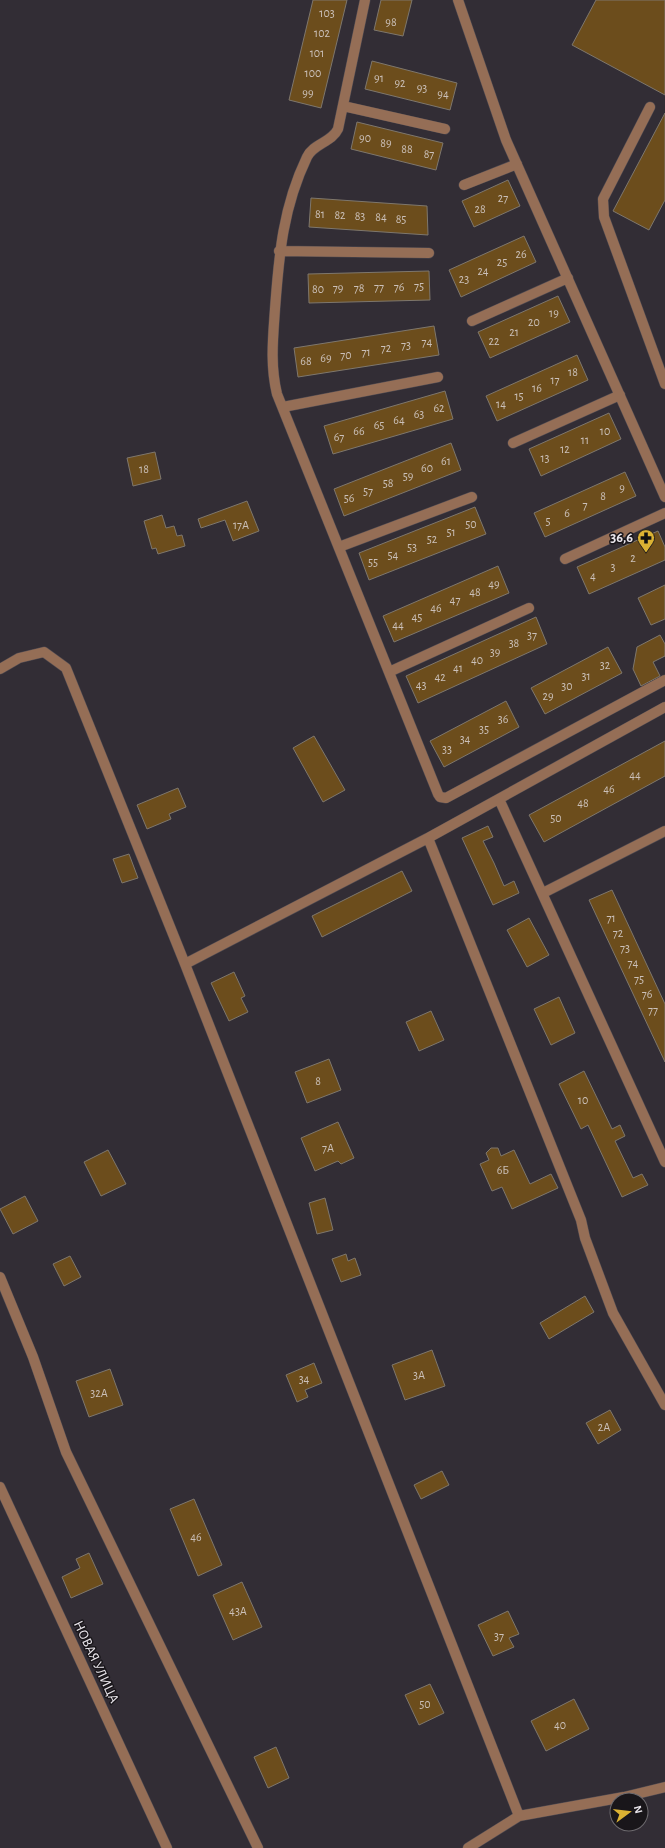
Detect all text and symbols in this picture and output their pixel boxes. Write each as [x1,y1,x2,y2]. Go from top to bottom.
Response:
house number: 103 [319,7,335,19]
house number: 98 [385,16,397,28]
house number: 102 [314,27,330,39]
house number: 101 [310,47,324,59]
house number: 100 [305,67,321,79]
house number: 91 [374,72,384,84]
house number: 92 [394,77,406,89]
house number: 93 [417,82,427,94]
house number: 99 [302,87,314,99]
house number: 94 [437,88,449,100]
house number: 90 [359,132,371,144]
house number: 89 [380,137,392,149]
house number: 88 [401,143,413,155]
house number: 87 [424,148,434,160]
house number: 27 [498,192,508,204]
house number: 28 [474,203,486,215]
house number: 81 [315,208,325,220]
house number: 82 [334,209,346,221]
house number: 83 [355,210,365,222]
house number: 84 [375,211,387,223]
house number: 85 [396,213,406,225]
house number: 26 [515,248,527,260]
house number: 25 [497,256,507,268]
house number: 24 [477,265,489,277]
house number: 23 [459,273,469,285]
house number: 75 [414,280,424,292]
house number: 77 [374,281,384,293]
house number: 76 [394,281,405,293]
house number: 79 [333,282,344,294]
house number: 78 [354,282,365,294]
house number: 80 [312,283,324,295]
house number: 19 [549,307,559,319]
house number: 20 [528,316,540,328]
house number: 21 [509,326,519,338]
house number: 22 [489,335,500,347]
house number: 74 [422,336,433,348]
house number: 73 [401,339,411,351]
house number: 72 [381,342,392,354]
house number: 71 [361,346,371,358]
house number: 70 [340,349,352,361]
house number: 69 [320,352,332,364]
house number: 68 [300,355,312,367]
house number: 18 [568,366,578,378]
house number: 17 [550,374,560,386]
house number: 16 [532,382,542,394]
house number: 15 [514,390,524,402]
house number: 14 [496,398,506,410]
house number: 62 [433,402,445,414]
house number: 63 [414,408,424,420]
house number: 64 [393,414,405,426]
house number: 65 [374,419,384,431]
house number: 66 [353,425,365,437]
house number: 10 [600,425,610,437]
house number: 67 [334,431,344,443]
house number: 11 [581,434,589,446]
house number: 12 [560,443,570,455]
house number: 13 [540,452,550,464]
house number: 61 [441,455,451,467]
house number: 60 [421,462,433,474]
house number: 18 [139,463,149,475]
house number: 59 [403,470,414,482]
house number: 58 [383,477,394,489]
house number: 9 [619,482,625,494]
house number: 57 [363,485,373,497]
house number: 8 [600,490,606,502]
house number: 56 [344,492,355,504]
house number: 7 [582,499,588,511]
house number: 6 [564,507,570,519]
house number: 5 [545,515,551,527]
house number: 50 [465,518,477,530]
house number: 17А [233,519,249,531]
house number: 51 [446,526,456,538]
pharmacy icon: 36,6 [636,528,656,553]
place label: 36,6 [610,531,633,545]
house number: 52 [427,533,438,545]
house number: 53 [407,541,417,553]
house number: 54 [388,549,399,561]
house number: 2 [630,552,636,564]
house number: 55 [368,556,378,568]
house number: 3 [611,561,616,573]
house number: 4 [590,570,596,582]
house number: 49 [488,578,500,590]
house number: 48 [469,586,481,598]
house number: 47 [450,594,460,606]
house number: 46 [430,602,442,614]
house number: 45 [412,611,422,623]
house number: 44 [392,619,404,631]
house number: 37 [527,629,537,641]
house number: 38 [509,637,520,649]
house number: 39 [490,646,501,658]
house number: 40 [471,654,483,666]
house number: 32 [600,659,611,671]
house number: 41 [453,662,463,674]
house number: 31 [581,670,591,682]
house number: 42 [434,671,446,683]
house number: 43 [416,679,426,691]
house number: 30 [561,680,573,692]
house number: 29 [542,690,554,702]
house number: 36 [498,713,509,725]
house number: 35 [479,723,489,735]
house number: 34 [460,733,471,745]
house number: 33 [442,743,452,755]
house number: 44 [629,769,641,781]
house number: 46 [603,783,615,795]
house number: 48 [577,797,589,809]
house number: 50 [550,812,562,824]
house number: 71 [606,912,616,924]
house number: 72 [613,927,624,939]
house number: 73 [620,942,630,954]
house number: 74 [628,957,639,969]
house number: 75 [634,973,644,985]
house number: 76 [642,988,653,1000]
house number: 77 [648,1004,658,1016]
house number: 8 [315,1075,321,1087]
house number: 10 [578,1094,588,1106]
house number: 7А [322,1142,334,1154]
house number: 6Б [497,1164,509,1176]
house number: 3А [413,1369,425,1381]
house number: 34 [299,1373,310,1385]
house number: 32А [90,1387,108,1399]
house number: 2А [598,1421,610,1433]
house number: 46 [190,1531,202,1543]
house number: 43А [229,1605,247,1617]
street label: НОВАЯ УЛИЦА [71,1619,121,1705]
house number: 37 [494,1630,504,1642]
house number: 50 [419,1698,431,1710]
house number: 40 [554,1719,566,1731]
north arrow [609,1792,649,1832]
text: N [632,1804,644,1815]

